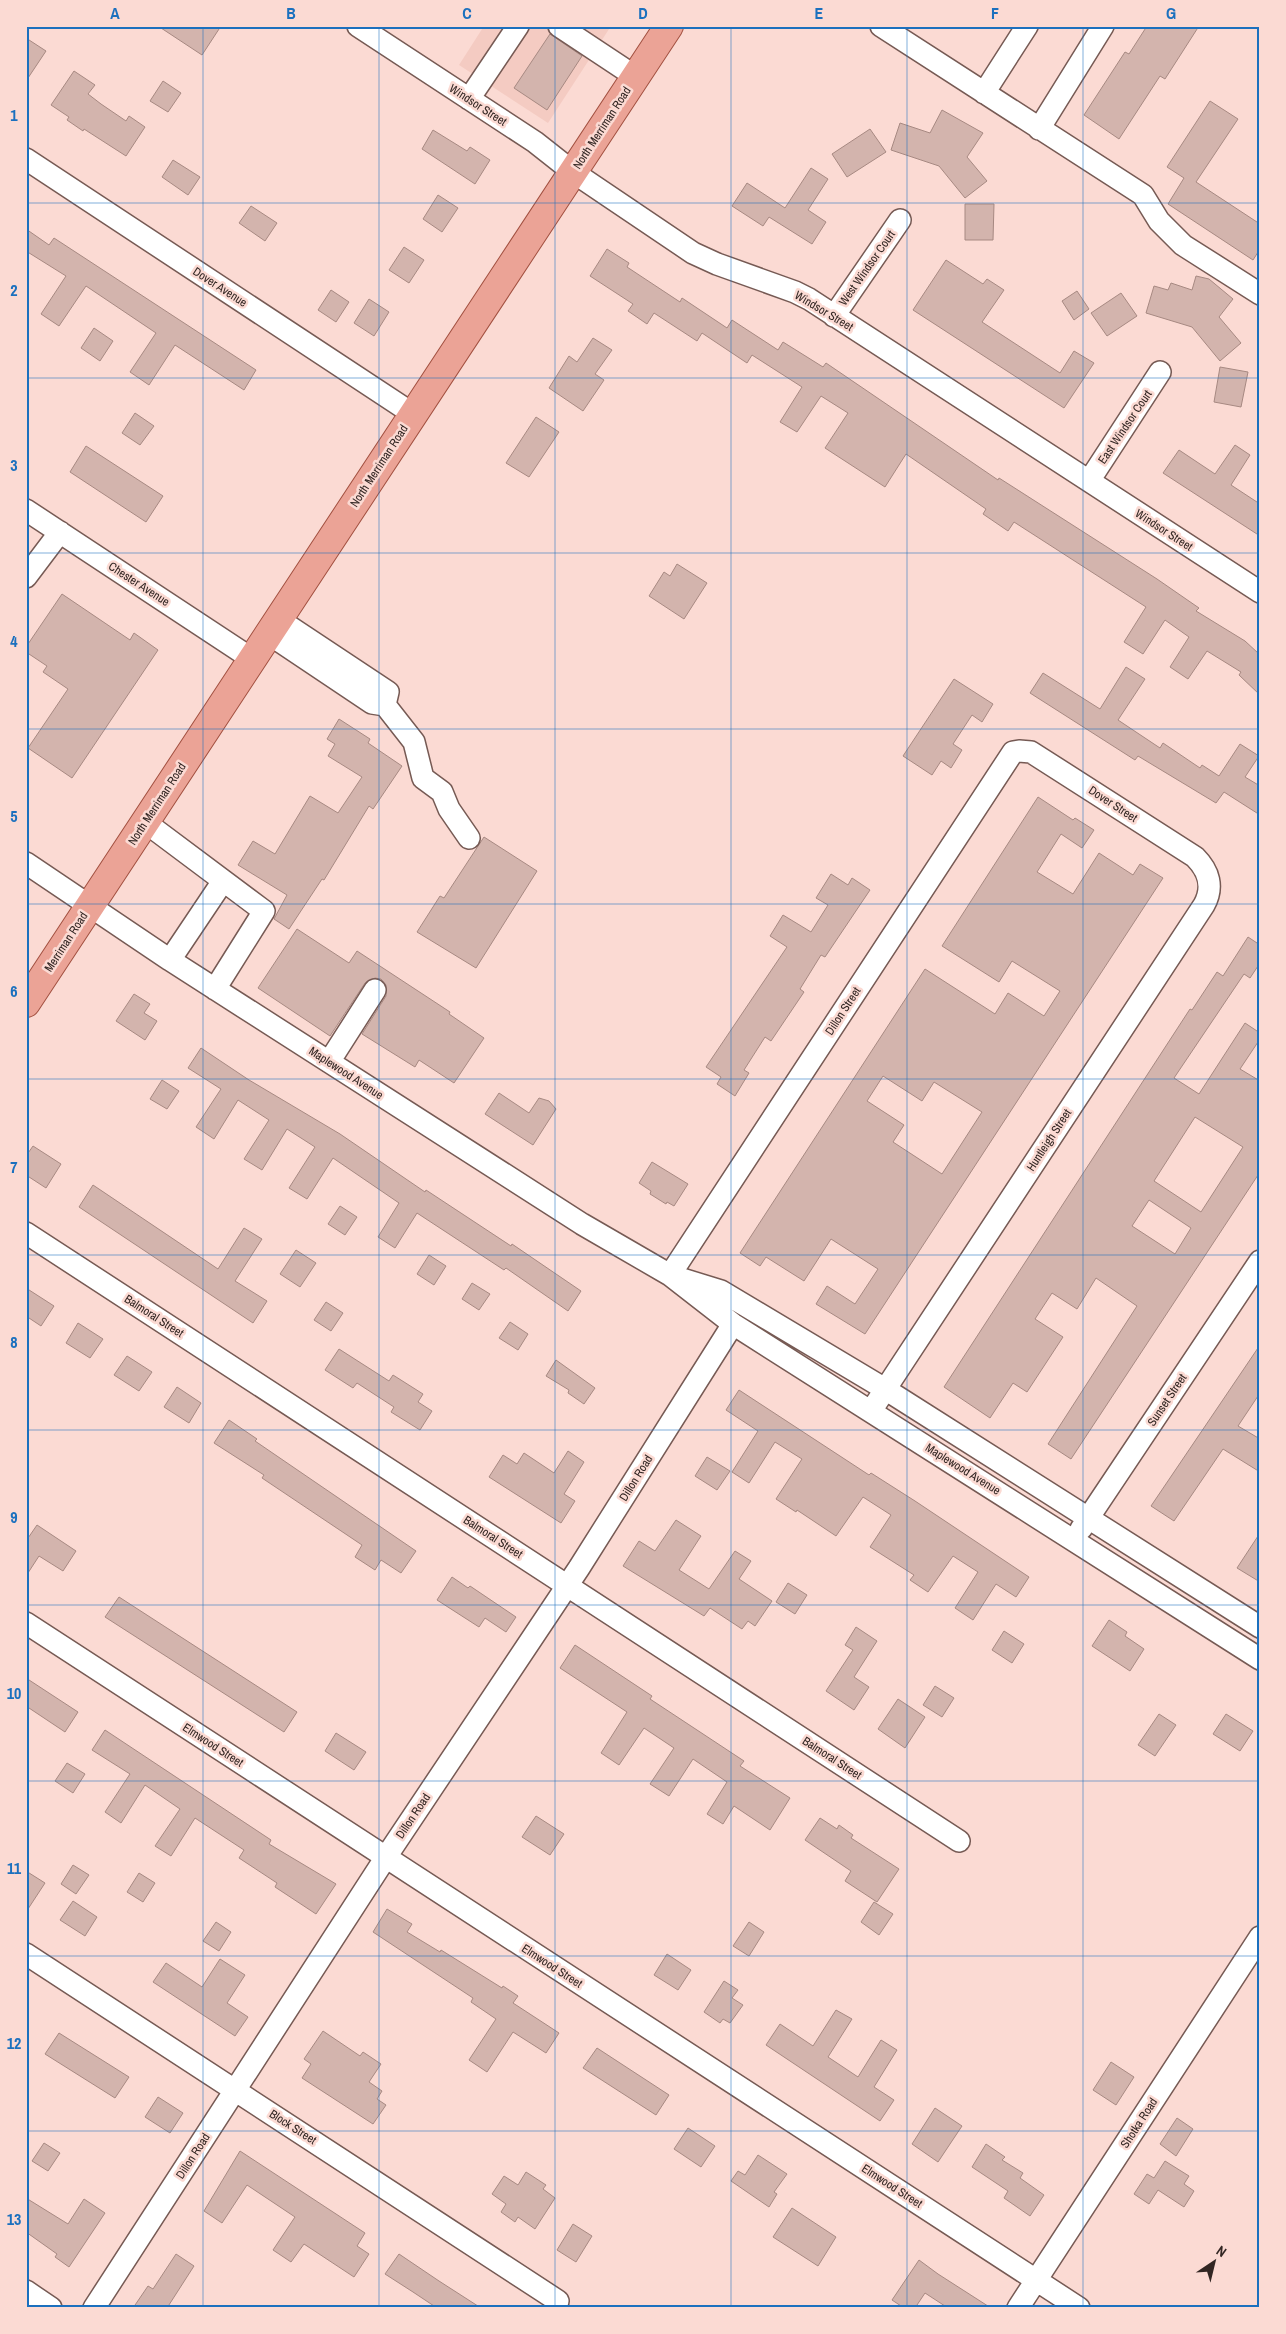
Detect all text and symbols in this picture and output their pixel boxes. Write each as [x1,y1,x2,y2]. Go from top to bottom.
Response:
text: A [110,2,120,24]
text: B [286,2,296,24]
text: C [462,2,472,24]
text: D [638,2,648,24]
text: E [815,2,824,24]
text: F [991,2,999,24]
text: G [1166,2,1176,24]
street label: Windsor Street [446,80,510,130]
street label: North Merriman Road [569,84,635,172]
text: 1 [10,104,18,126]
street label: West Windsor Court [835,227,899,309]
street label: Dover Avenue [190,264,250,310]
text: 2 [10,279,18,301]
street label: Windsor Street [792,287,856,335]
street label: East Windsor Court [1094,387,1156,467]
street label: North Merriman Road [346,422,412,510]
text: 3 [10,454,18,476]
street label: Windsor Street [1132,505,1196,555]
street label: Chester Avenue [105,558,173,610]
text: 4 [10,630,18,652]
street label: North Merriman Road [124,760,190,848]
street label: Dover Street [1085,782,1141,826]
text: 5 [10,805,18,827]
street label: Merriman Road [41,909,91,975]
text: 6 [10,980,18,1002]
street label: Dillon Street [822,984,865,1038]
street label: Maplewood Avenue [306,1043,386,1103]
street label: Huntleigh Street [1023,1106,1075,1174]
text: 7 [10,1156,18,1178]
street label: Balmoral Street [121,1291,187,1341]
text: 8 [10,1331,18,1353]
street label: Sunset Street [1144,1371,1190,1429]
street label: Maplewood Avenue [922,1440,1004,1498]
street label: Dillon Road [616,1452,656,1504]
text: 9 [10,1506,18,1528]
street label: Balmoral Street [460,1512,526,1562]
text: 10 [7,1682,21,1704]
street label: Elmwood Street [180,1719,247,1771]
street label: Balmoral Street [799,1733,865,1783]
street label: Dillon Road [392,1790,434,1842]
text: 11 [7,1857,22,1879]
street label: Elmwood Street [519,1940,586,1992]
text: 12 [7,2032,21,2054]
street label: Shotka Road [1117,2095,1161,2151]
street label: Block Street [266,2106,320,2148]
street label: Dillon Road [172,2130,214,2182]
street label: Elmwood Street [859,2160,926,2212]
text: 13 [7,2208,21,2230]
north arrow [1188,2236,1238,2286]
text: N [1213,2242,1230,2261]

